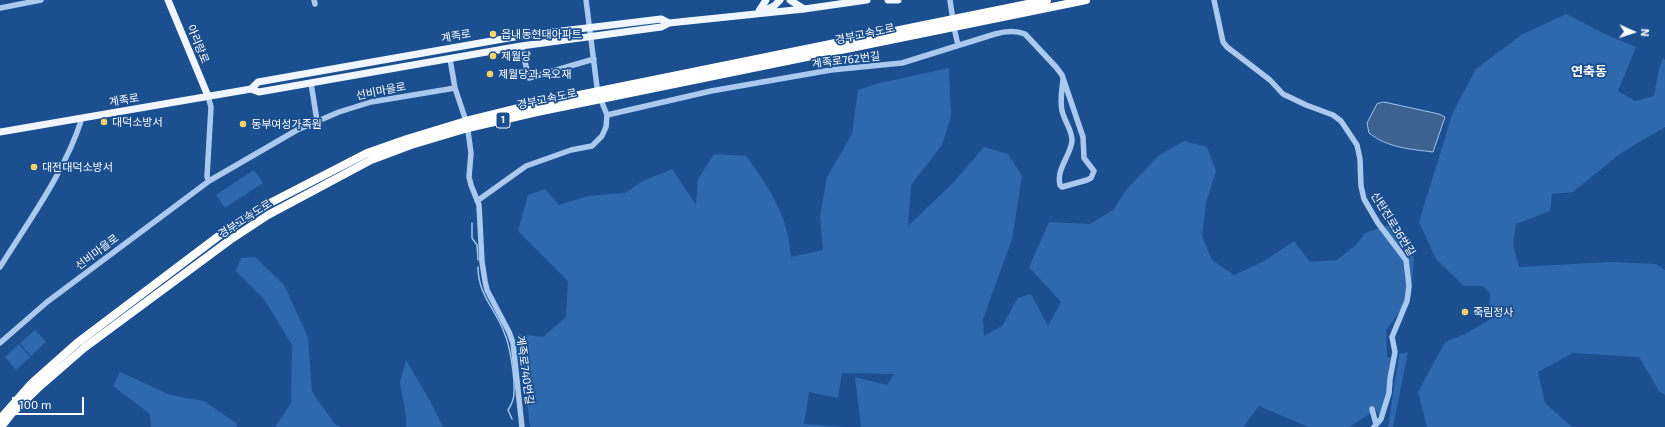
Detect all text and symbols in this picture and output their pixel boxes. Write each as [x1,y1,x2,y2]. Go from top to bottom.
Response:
north arrow [1613,12,1653,52]
street label: 경부고속도로 [834,21,896,47]
street label: 아리랑로 [184,23,212,65]
street label: 계족로 [440,27,472,45]
place label: 읍내동현대아파트 [501,27,582,41]
text: N [1639,28,1652,37]
marker: 읍내동현대아파트 [488,29,498,39]
place label: 제월당 [501,49,531,63]
street label: 계족로762번길 [811,49,881,71]
marker: 제월당 [488,51,498,61]
district label: 연축동 [1571,64,1607,80]
place label: 제월당과 옥오재 [498,67,571,81]
marker: 제월당과 옥오재 [485,69,495,79]
street label: 선비마을로 [355,80,407,102]
street label: 경부고속도로 [516,86,578,112]
street label: 계족로 [108,91,140,109]
road number: 1 [496,112,510,128]
place label: 대덕소방서 [112,115,163,129]
marker: 대덕소방서 [99,117,109,127]
place label: 동부여성가족원 [251,117,322,131]
marker: 동부여성가족원 [238,119,248,129]
place label: 대전대덕소방서 [42,160,113,174]
marker: 대전대덕소방서 [29,162,39,172]
street label: 신탄진로36번길 [1368,189,1418,259]
street label: 경부고속도로 [216,197,274,241]
street label: 선비마을로 [73,232,121,272]
place label: 죽림정사 [1473,305,1513,319]
marker: 죽림정사 [1460,307,1470,317]
street label: 계족로740번길 [514,335,536,405]
scale bar [14,389,86,415]
text: 100 m [19,397,51,411]

